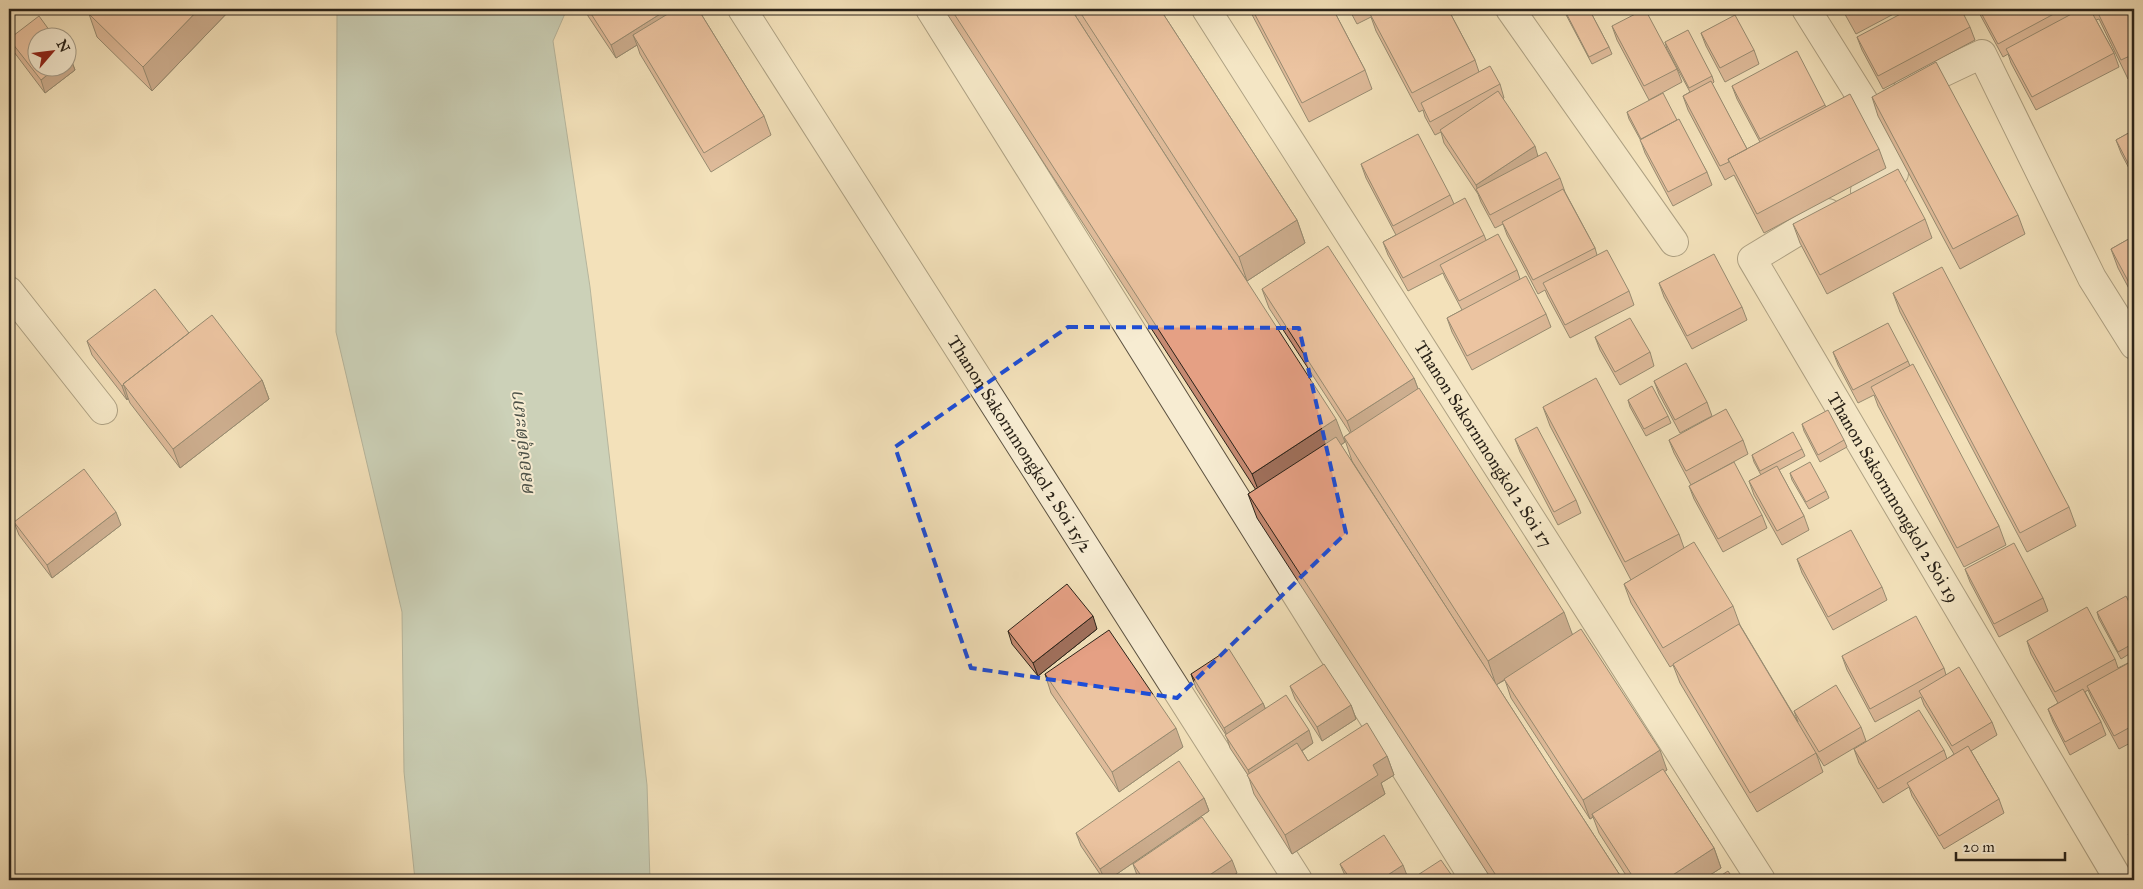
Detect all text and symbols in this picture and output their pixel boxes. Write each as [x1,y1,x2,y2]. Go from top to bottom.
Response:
north arrow [28,28,78,78]
text: N [53,37,73,55]
street label: Thanon Sakornmongkol 2 Soi 15/2 [942,331,1097,557]
street label: Thanon Sakornmongkol 2 Soi 17 [1409,337,1557,552]
street label: Thanon Sakornmongkol 2 Soi 19 [1822,388,1964,607]
water label: คลองอุ่ตะเภา [505,390,539,497]
scale bar [1956,829,2064,861]
text: 20 m [1963,838,1995,856]

